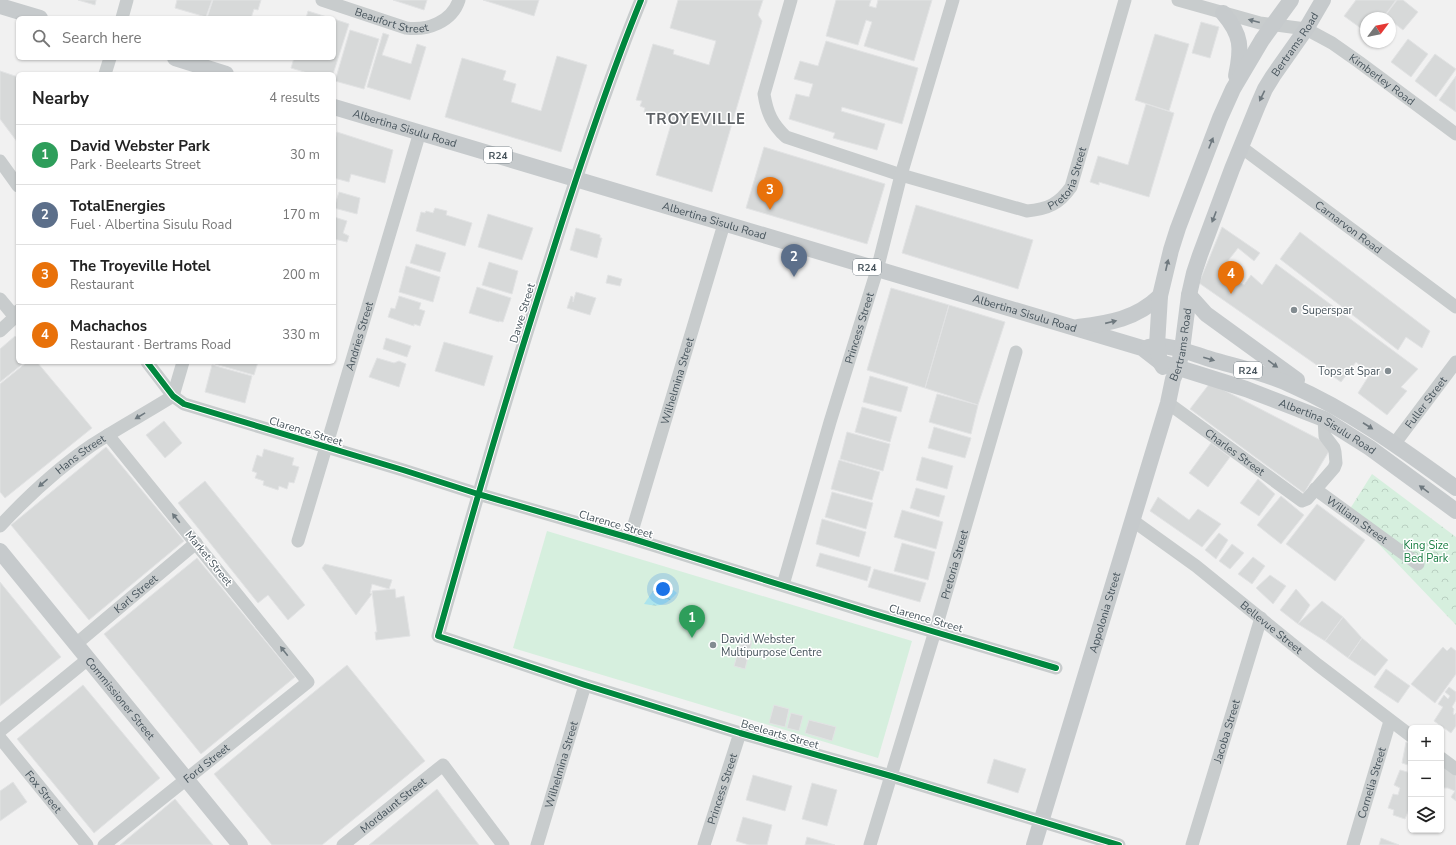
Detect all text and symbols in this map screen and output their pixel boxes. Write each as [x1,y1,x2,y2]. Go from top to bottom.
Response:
street label: Beaufort Street [353,4,430,37]
street label: Bertrams Road [1268,10,1322,79]
north arrow [1360,12,1396,48]
search box [16,16,336,60]
one-way arrow [1248,18,1260,24]
icon: search [30,27,52,49]
text: Search here [62,28,142,48]
street label: Kimberley Road [1346,50,1418,109]
text: Nearby [32,87,89,110]
text: 4 results [269,89,320,107]
one-way arrow [1259,91,1265,102]
street label: Albertina Sisulu Road [351,106,459,151]
district label: TROYEVILLE [646,109,746,129]
text: David Webster Park [70,136,210,156]
one-way arrow [1208,136,1214,148]
street label: Pretoria Street [1045,145,1090,214]
text: 1 [41,146,49,164]
text: 30 m [290,146,320,164]
road number: R24 [484,147,512,163]
text: Park · Beelearts Street [70,156,200,174]
pin: 3 [757,177,783,210]
text: TotalEnergies [70,196,165,216]
street label: Albertina Sisulu Road [660,198,768,244]
street label: Carnarvon Road [1312,198,1385,257]
text: 2 [41,206,49,224]
text: 170 m [282,206,320,224]
one-way arrow [1210,212,1216,224]
text: Fuel · Albertina Sisulu Road [70,216,232,234]
pin: 2 [781,244,807,277]
text: The Troyeville Hotel [70,256,211,276]
road number: R24 [853,259,881,275]
one-way arrow [1165,259,1171,271]
pin: 4 [1218,261,1244,294]
text: 3 [41,266,49,284]
text: 200 m [282,266,320,284]
text: Restaurant [70,276,134,294]
street label: Dawe Street [506,281,539,345]
street label: Princess Street [841,291,878,366]
street label: Albertina Sisulu Road [971,291,1079,336]
street label: Andries Street [342,300,377,372]
place label: Superspar [1302,303,1353,318]
marker: Superspar [1289,305,1299,315]
street label: Bertrams Road [1166,307,1195,384]
text: Machachos [70,316,147,336]
one-way arrow [1105,318,1117,324]
text: 4 [41,326,49,344]
text: 330 m [282,326,320,344]
street label: Wilhelmina Street [657,335,698,426]
text: Restaurant · Bertrams Road [70,336,231,354]
one-way arrow [1202,356,1215,362]
one-way arrow [1267,360,1278,368]
road number: R24 [1234,362,1262,378]
place label: Tops at Spar [1318,364,1380,379]
marker: Tops at Spar [1383,366,1393,376]
street label: Fuller Street [1402,373,1451,432]
street label: Albertina Sisulu Road [1277,395,1379,458]
one-way arrow [134,412,146,419]
street label: Clarence Street [267,413,345,450]
one-way arrow [1363,422,1374,430]
street label: Charles Street [1202,425,1268,479]
street label: Hans Street [52,431,109,478]
one-way arrow [38,479,48,488]
one-way arrow [1419,484,1430,493]
street label: William Street [1323,493,1390,547]
street label: Clarence Street [577,507,655,542]
one-way arrow [171,512,180,523]
street label: Market Street [182,528,236,589]
street label: Pretoria Street [938,528,972,601]
park label: King Size Bed Park [1403,538,1449,566]
street label: Appolonia Street [1086,570,1124,655]
street label: Karl Street [111,571,161,617]
your location [653,579,673,599]
street label: Bellevue Street [1237,598,1306,658]
street label: Clarence Street [887,601,965,636]
pin: 1 [679,605,705,638]
place label: David Webster Multipurpose Centre [721,632,822,660]
marker: David Webster Multipurpose Centre [708,640,718,650]
one-way arrow [280,646,288,657]
street label: Commissioner Street [81,654,158,743]
street label: Jacoba Street [1210,698,1244,766]
street label: Beelearts Street [739,716,821,753]
street label: Wilhelmina Street [541,719,582,810]
map controls [1408,725,1444,833]
button: + [1408,725,1444,761]
street label: Ford Street [180,740,233,787]
street label: Cornelia Street [1354,745,1390,820]
street label: Princess Street [704,751,741,826]
button: − [1408,761,1444,797]
street label: Fox Street [21,768,65,816]
street label: Mordaunt Street [357,774,430,837]
button: layers [1408,797,1444,833]

